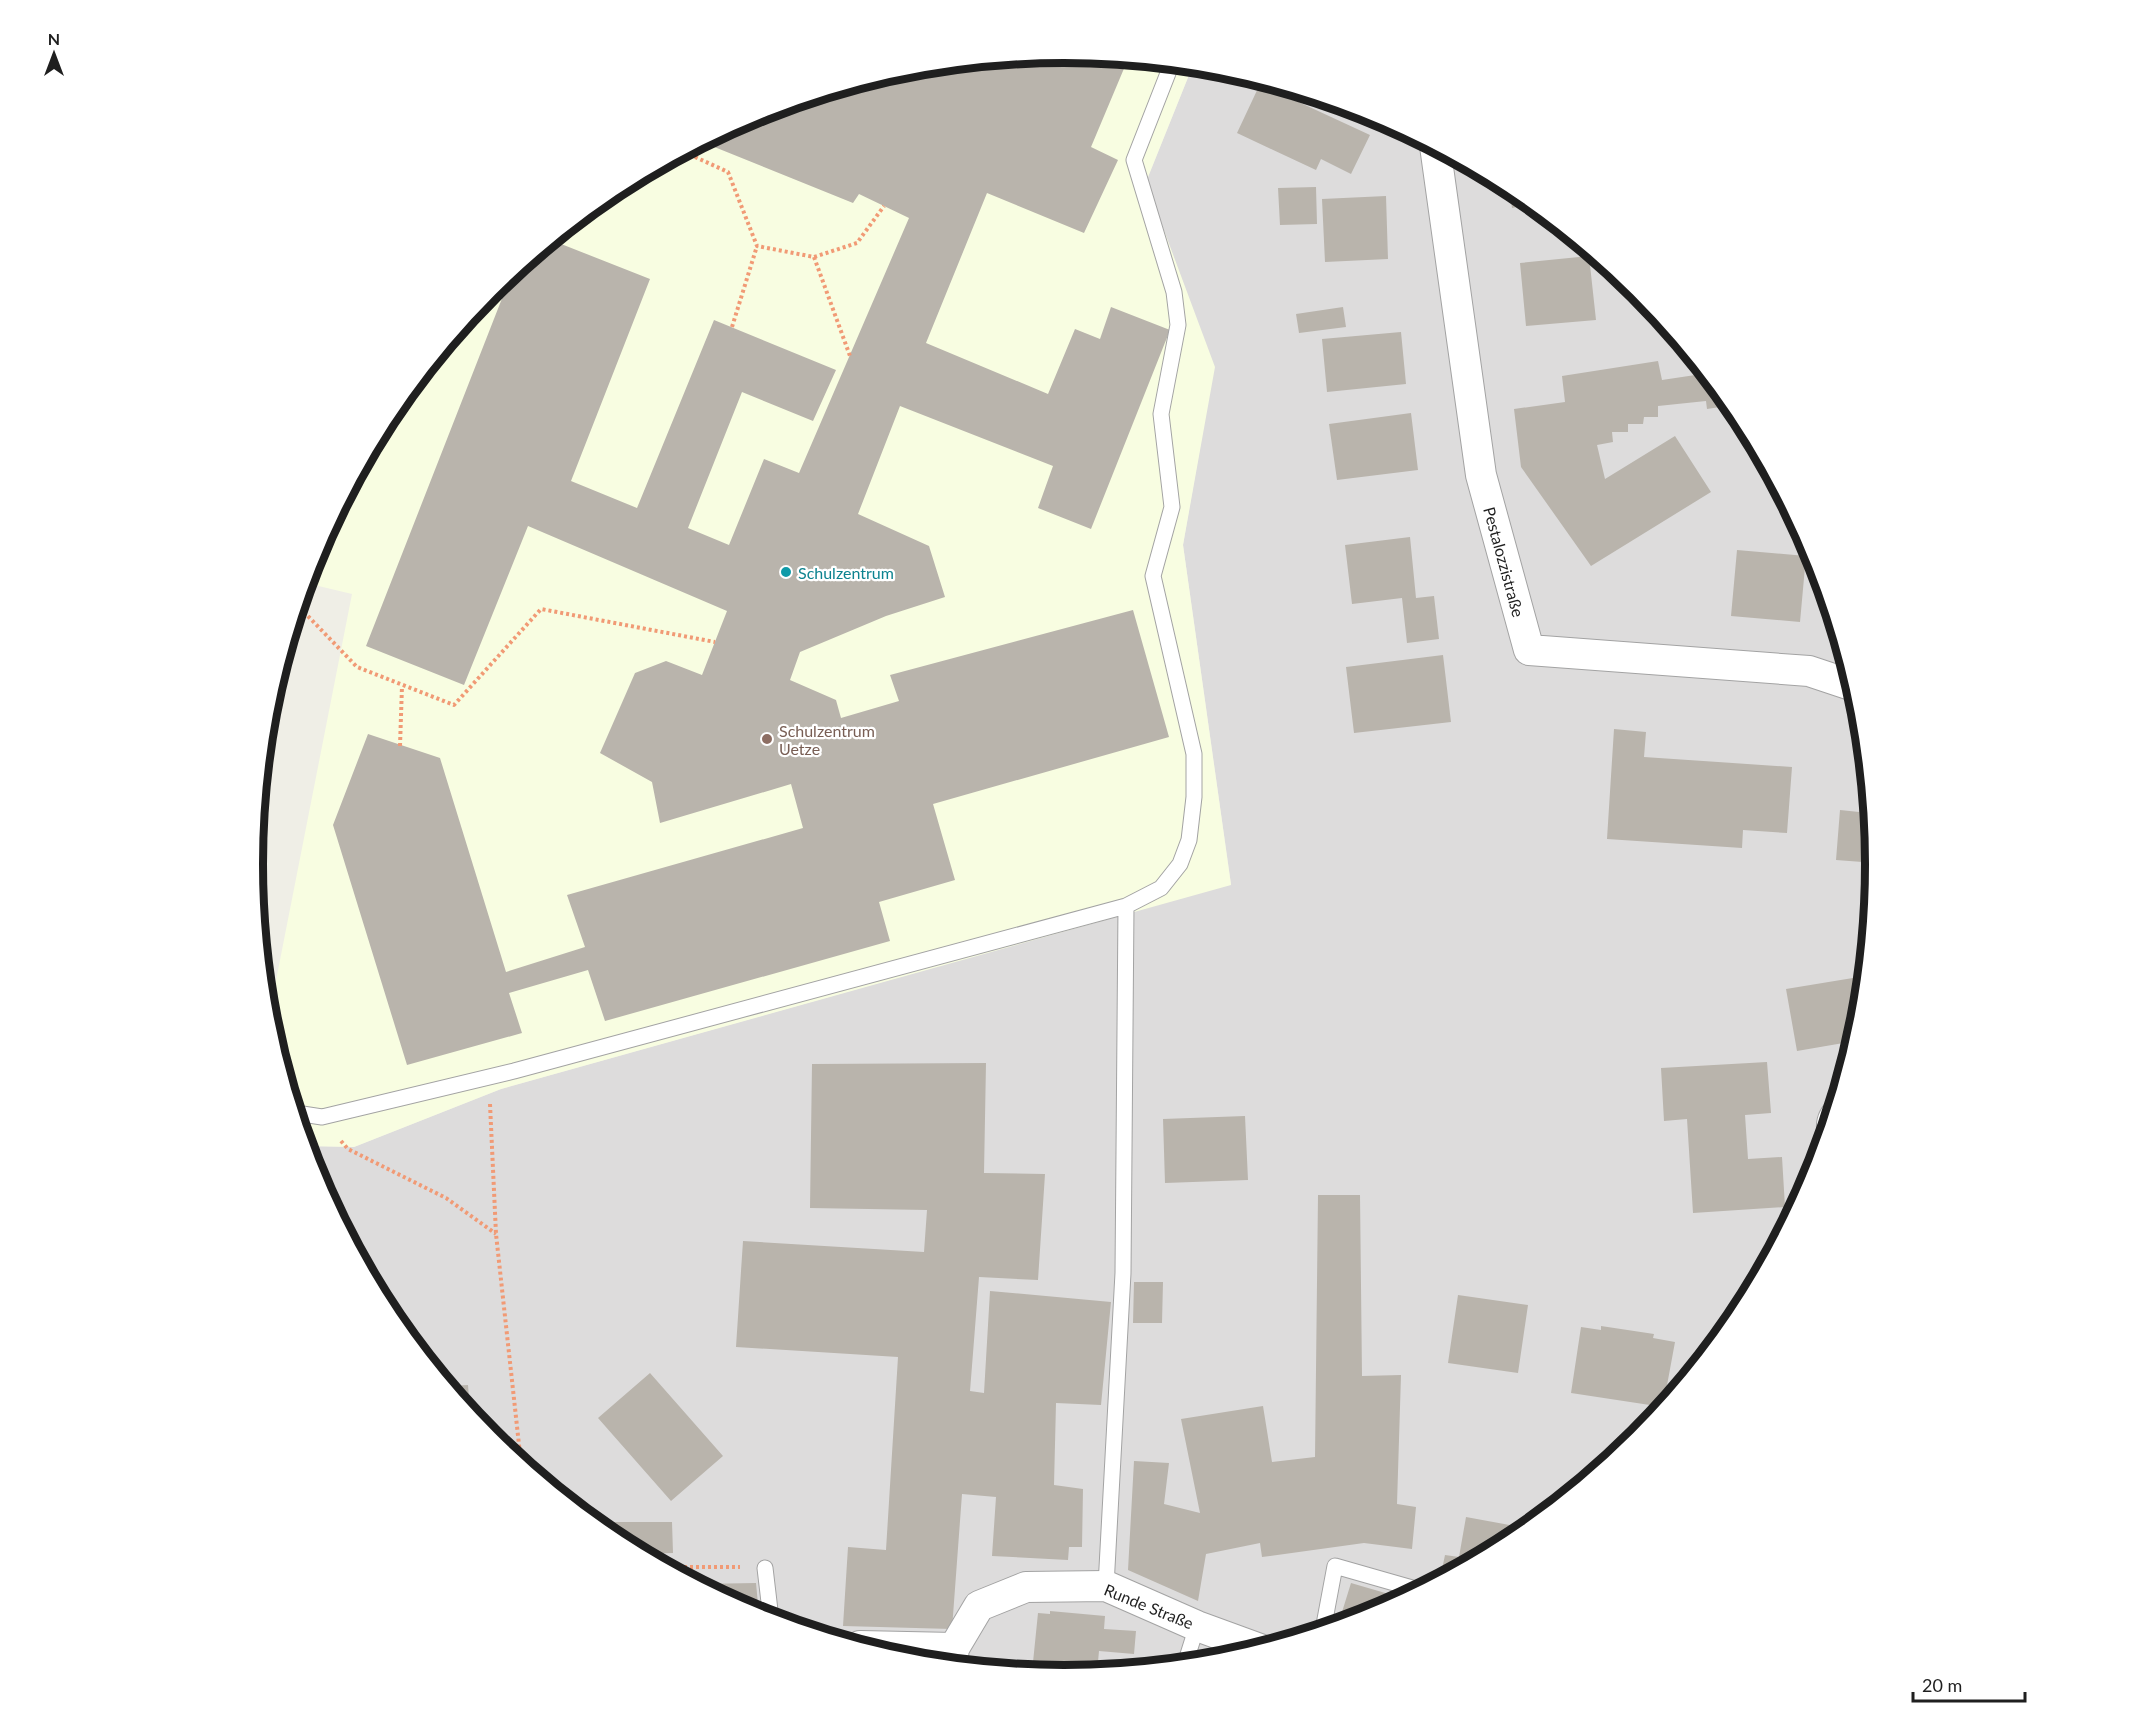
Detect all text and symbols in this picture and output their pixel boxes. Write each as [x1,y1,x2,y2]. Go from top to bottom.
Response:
north arrow [24,24,84,84]
text: N [48,29,60,48]
street label: Pestalozzistraße [1481,504,1529,619]
place label: Schulzentrum [798,563,894,582]
marker: Schulzentrum [779,565,793,579]
place label: Schulzentrum Uetze [779,721,875,758]
marker: Schulzentrum Uetze [760,732,774,746]
street label: Runde Straße [1102,1579,1196,1633]
scale bar [1913,1665,2026,1703]
text: 20 m [1922,1674,1962,1696]

